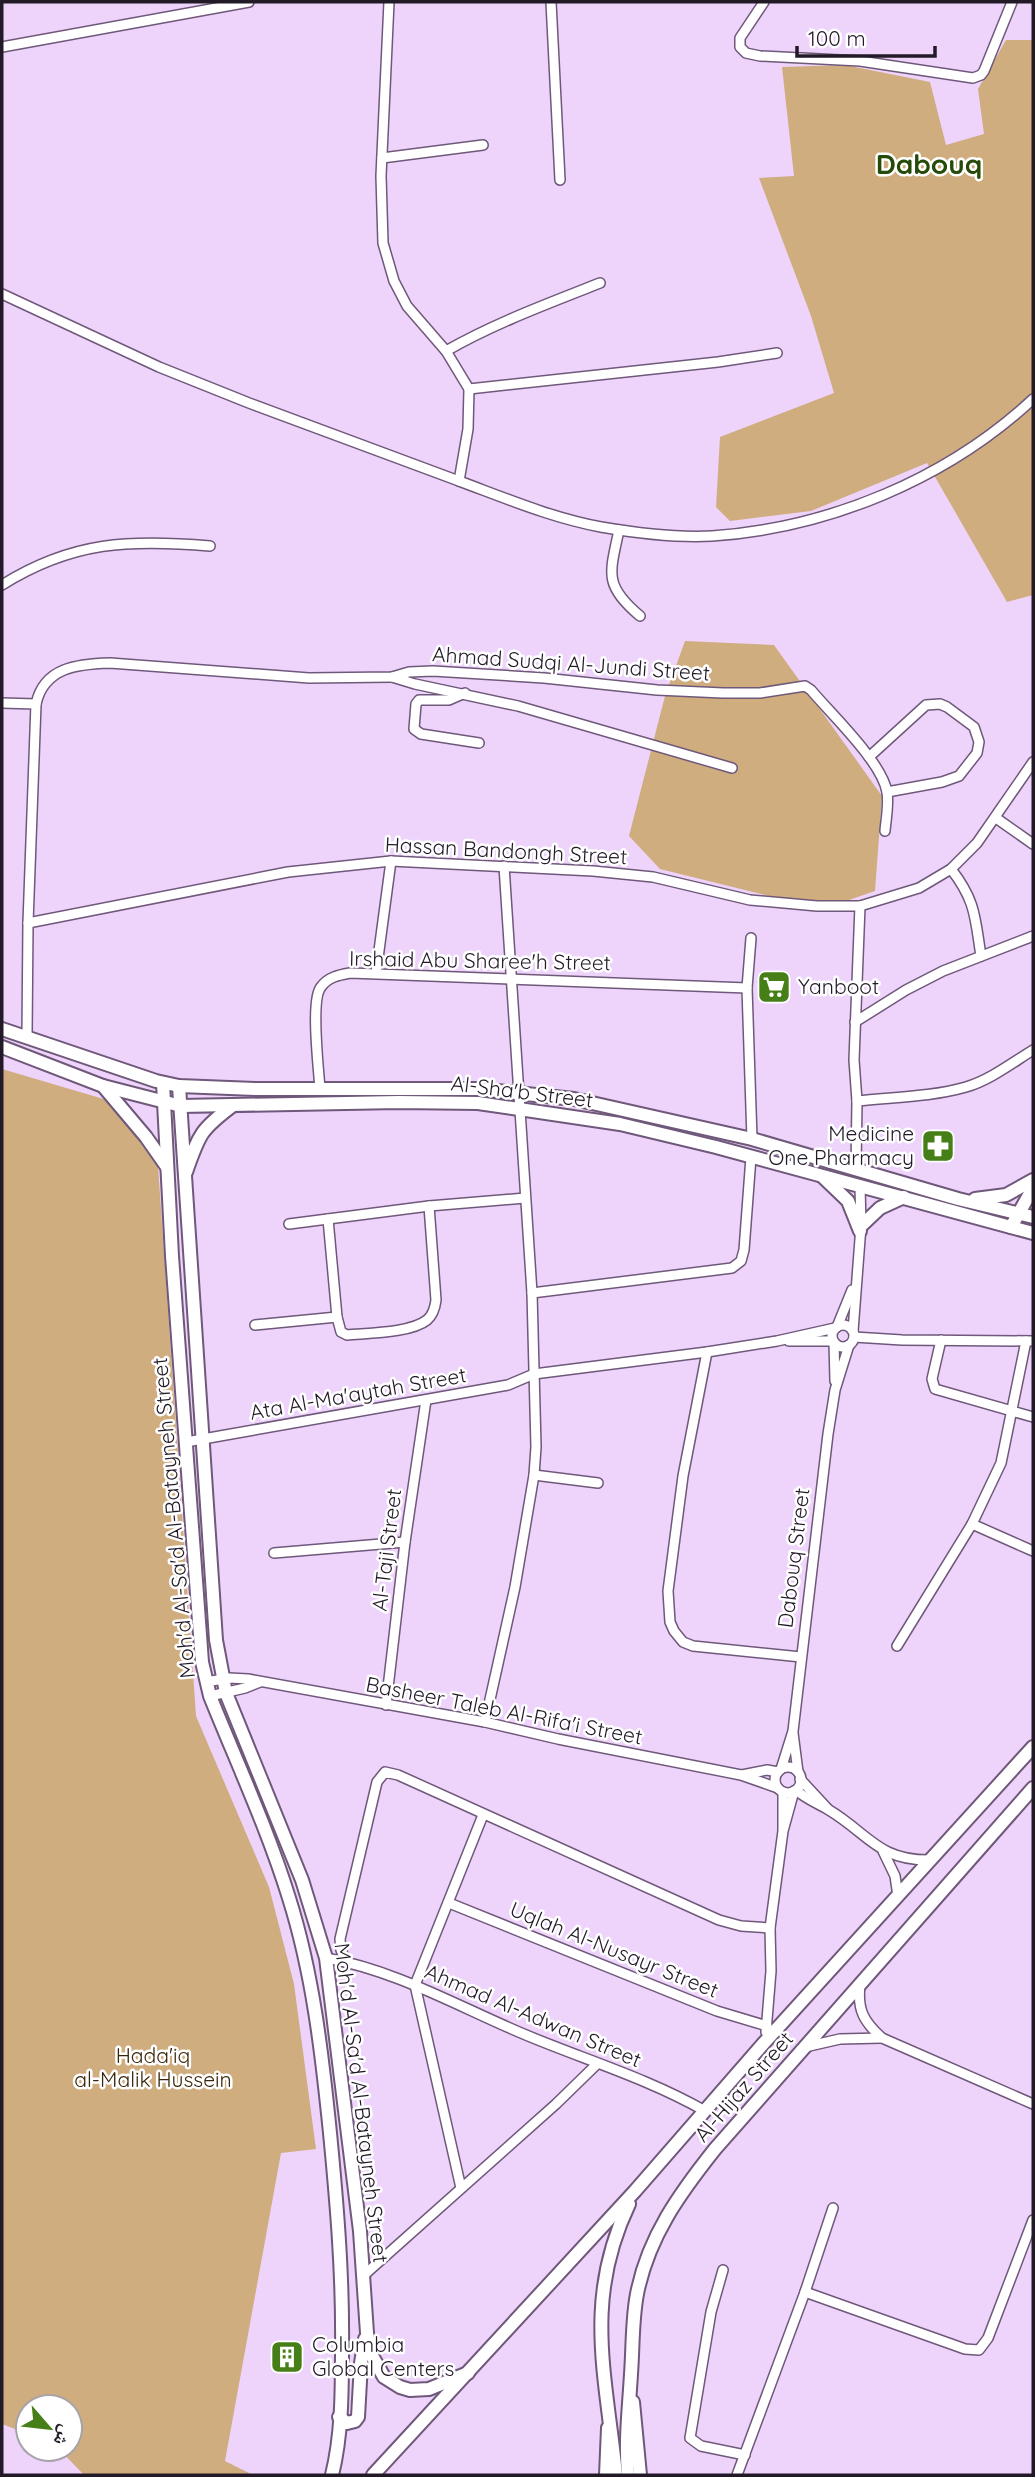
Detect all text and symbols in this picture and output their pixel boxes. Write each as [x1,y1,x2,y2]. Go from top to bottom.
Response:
scale bar [797,14,935,58]
text: 100 m [808,25,866,51]
district label: Dabouq [876,146,982,181]
street label: Ahmad Sudqi Al-Jundi Street [431,640,711,686]
street label: Hassan Bandongh Street [384,831,628,869]
street label: Irshaid Abu Sharee'h Street [349,945,611,975]
supermarket icon: Yanboot [755,968,793,1006]
place label: Yanboot [798,973,879,999]
street label: Al-Sha'b Street [450,1069,595,1113]
place label: Medicine One Pharmacy [768,1120,914,1170]
pharmacy icon: Medicine One Pharmacy [919,1127,957,1165]
street label: Moh'd Al-Sa'd Al-Batayneh Street [146,1357,200,1680]
street label: Ata Al-Ma'aytah Street [248,1361,468,1425]
street label: Dabouq Street [772,1486,815,1629]
street label: Al-Taji Street [366,1487,406,1613]
street label: Basheer Taleb Al-Rifa'i Street [364,1670,645,1750]
street label: Uqlah Al-Nusayr Street [506,1895,722,2003]
street label: Moh'd Al-Sa'd Al-Batayneh Street [329,1942,395,2264]
street label: Ahmad Al-Adwan Street [421,1958,646,2072]
street label: Al-Hijaz Street [688,2026,798,2147]
park label: Hada'iq al-Malik Hussein [74,2042,232,2092]
place label: Columbia Global Centers [312,2331,454,2381]
building icon: Columbia Global Centers [268,2338,306,2376]
north arrow [14,2393,84,2463]
text: ش [49,2421,79,2451]

